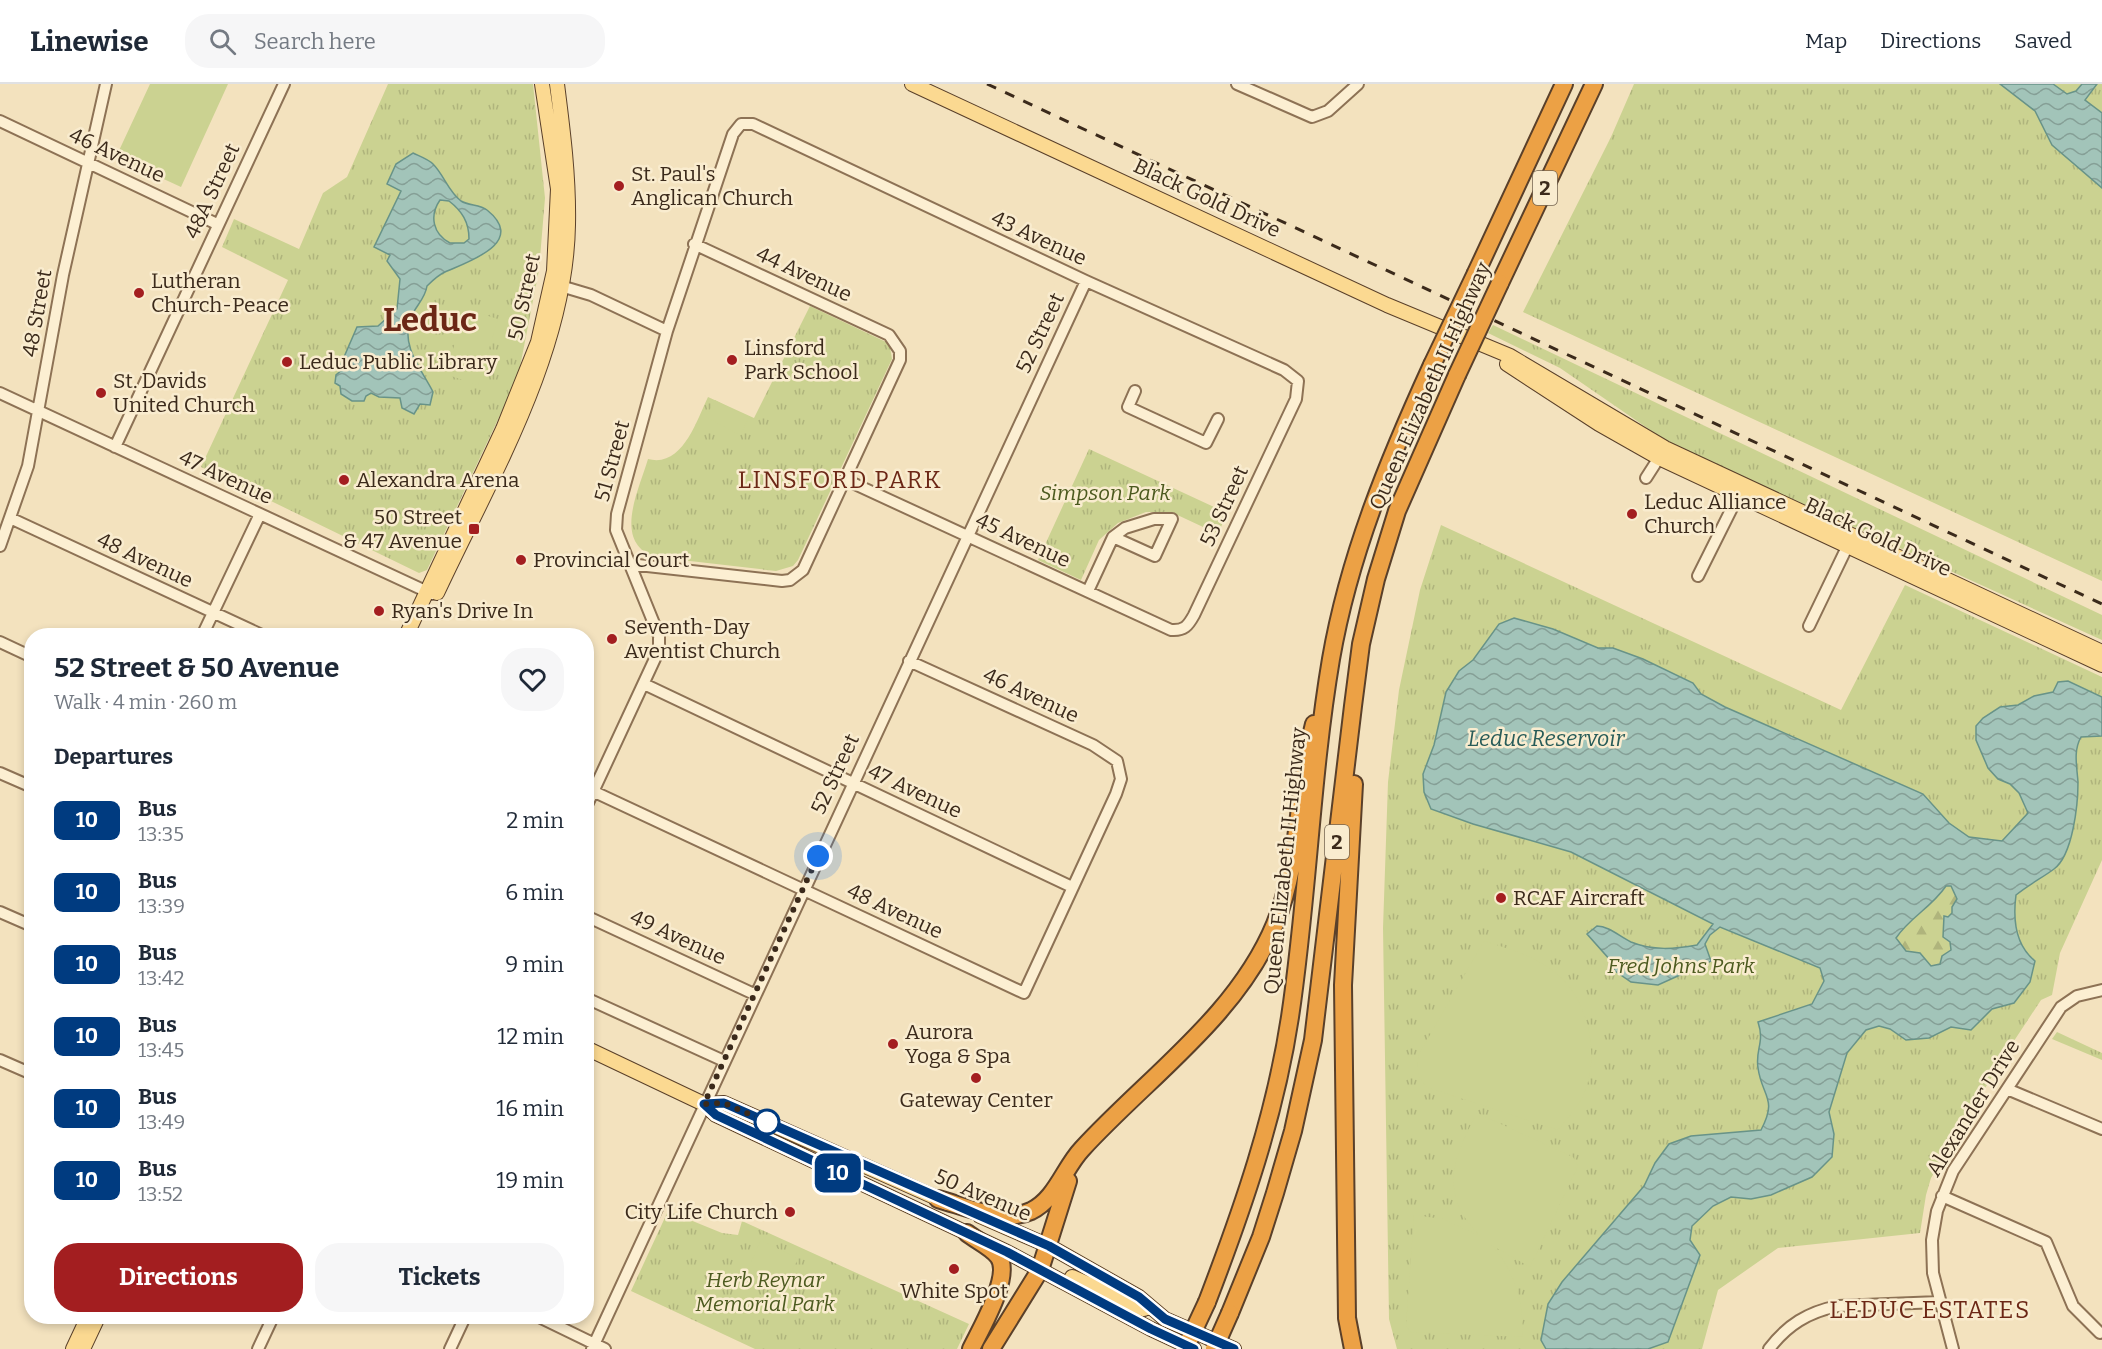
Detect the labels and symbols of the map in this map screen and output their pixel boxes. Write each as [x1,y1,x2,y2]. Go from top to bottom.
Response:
street label: 46 Avenue [65,122,169,188]
street label: 48A Street [179,139,246,243]
street label: Black Gold Drive [1129,153,1285,243]
place label: St. Paul's Anglican Church [631,161,793,211]
road number: 2 [1533,171,1557,205]
marker: St. Paul's Anglican Church [612,179,626,193]
street label: 43 Avenue [987,205,1091,271]
street label: 44 Avenue [752,241,856,307]
street label: 50 Street [502,251,546,343]
street label: Queen Elizabeth II Highway [1363,257,1497,514]
street label: 48 Street [17,267,58,359]
place label: Lutheran Church-Peace [151,268,289,318]
marker: Lutheran Church-Peace [132,286,146,300]
street label: 52 Street [1010,288,1070,377]
district label: Leduc [383,300,477,340]
place label: Linsford Park School [744,335,858,385]
place label: Leduc Public Library [299,349,498,375]
marker: Linsford Park School [725,353,739,367]
marker: Leduc Public Library [280,355,294,369]
place label: St. Davids United Church [113,368,255,418]
marker: St. Davids United Church [94,386,108,400]
street label: 51 Street [589,417,635,504]
street label: 47 Avenue [175,444,277,510]
street label: 53 Street [1194,461,1254,551]
district label: LINSFORD PARK [738,466,942,494]
place label: Alexandra Arena [356,467,520,493]
marker: Alexandra Arena [337,473,351,487]
park label: Simpson Park [1039,480,1171,506]
place label: Leduc Alliance Church [1644,489,1787,539]
street label: Black Gold Drive [1800,492,1956,582]
place label: 50 Street & 47 Avenue [343,504,462,554]
street label: 45 Avenue [972,507,1074,573]
marker: Leduc Alliance Church [1625,507,1639,521]
marker: 50 Street & 47 Avenue [467,522,481,536]
street label: 48 Avenue [93,526,197,594]
place label: Provincial Court [533,547,690,573]
marker: Provincial Court [514,553,528,567]
place label: Ryan's Drive In [391,598,533,624]
marker: Ryan's Drive In [372,604,386,618]
place label: Seventh-Day Aventist Church [624,614,780,664]
marker: Seventh-Day Aventist Church [605,632,619,646]
street label: 46 Avenue [979,662,1083,728]
street label: Queen Elizabeth II Highway [1258,725,1312,996]
water label: Leduc Reservoir [1467,725,1626,752]
street label: 52 Street [805,729,865,818]
street label: 47 Avenue [864,758,966,824]
road number: 2 [1325,825,1349,859]
your location [803,841,833,871]
street label: 48 Avenue [843,877,947,945]
place label: RCAF Aircraft [1513,885,1645,911]
marker: RCAF Aircraft [1494,891,1508,905]
street label: 49 Avenue [626,904,730,970]
park label: Fred Johns Park [1607,953,1755,979]
place label: Aurora Yoga & Spa [905,1019,1011,1069]
street label: Alexander Drive [1921,1035,2025,1181]
marker: Aurora Yoga & Spa [886,1037,900,1051]
marker: Gateway Center [969,1071,983,1085]
place label: Gateway Center [899,1087,1053,1113]
unlabelled marker [754,1109,780,1135]
line badge: 10 [811,1154,865,1192]
street label: 50 Avenue [931,1163,1035,1227]
place label: City Life Church [625,1199,778,1225]
marker: City Life Church [783,1205,797,1219]
marker: White Spot [947,1262,961,1276]
park label: Herb Reynar Memorial Park [695,1267,835,1317]
place label: White Spot [900,1278,1008,1304]
district label: LEDUC ESTATES [1829,1296,2031,1324]

